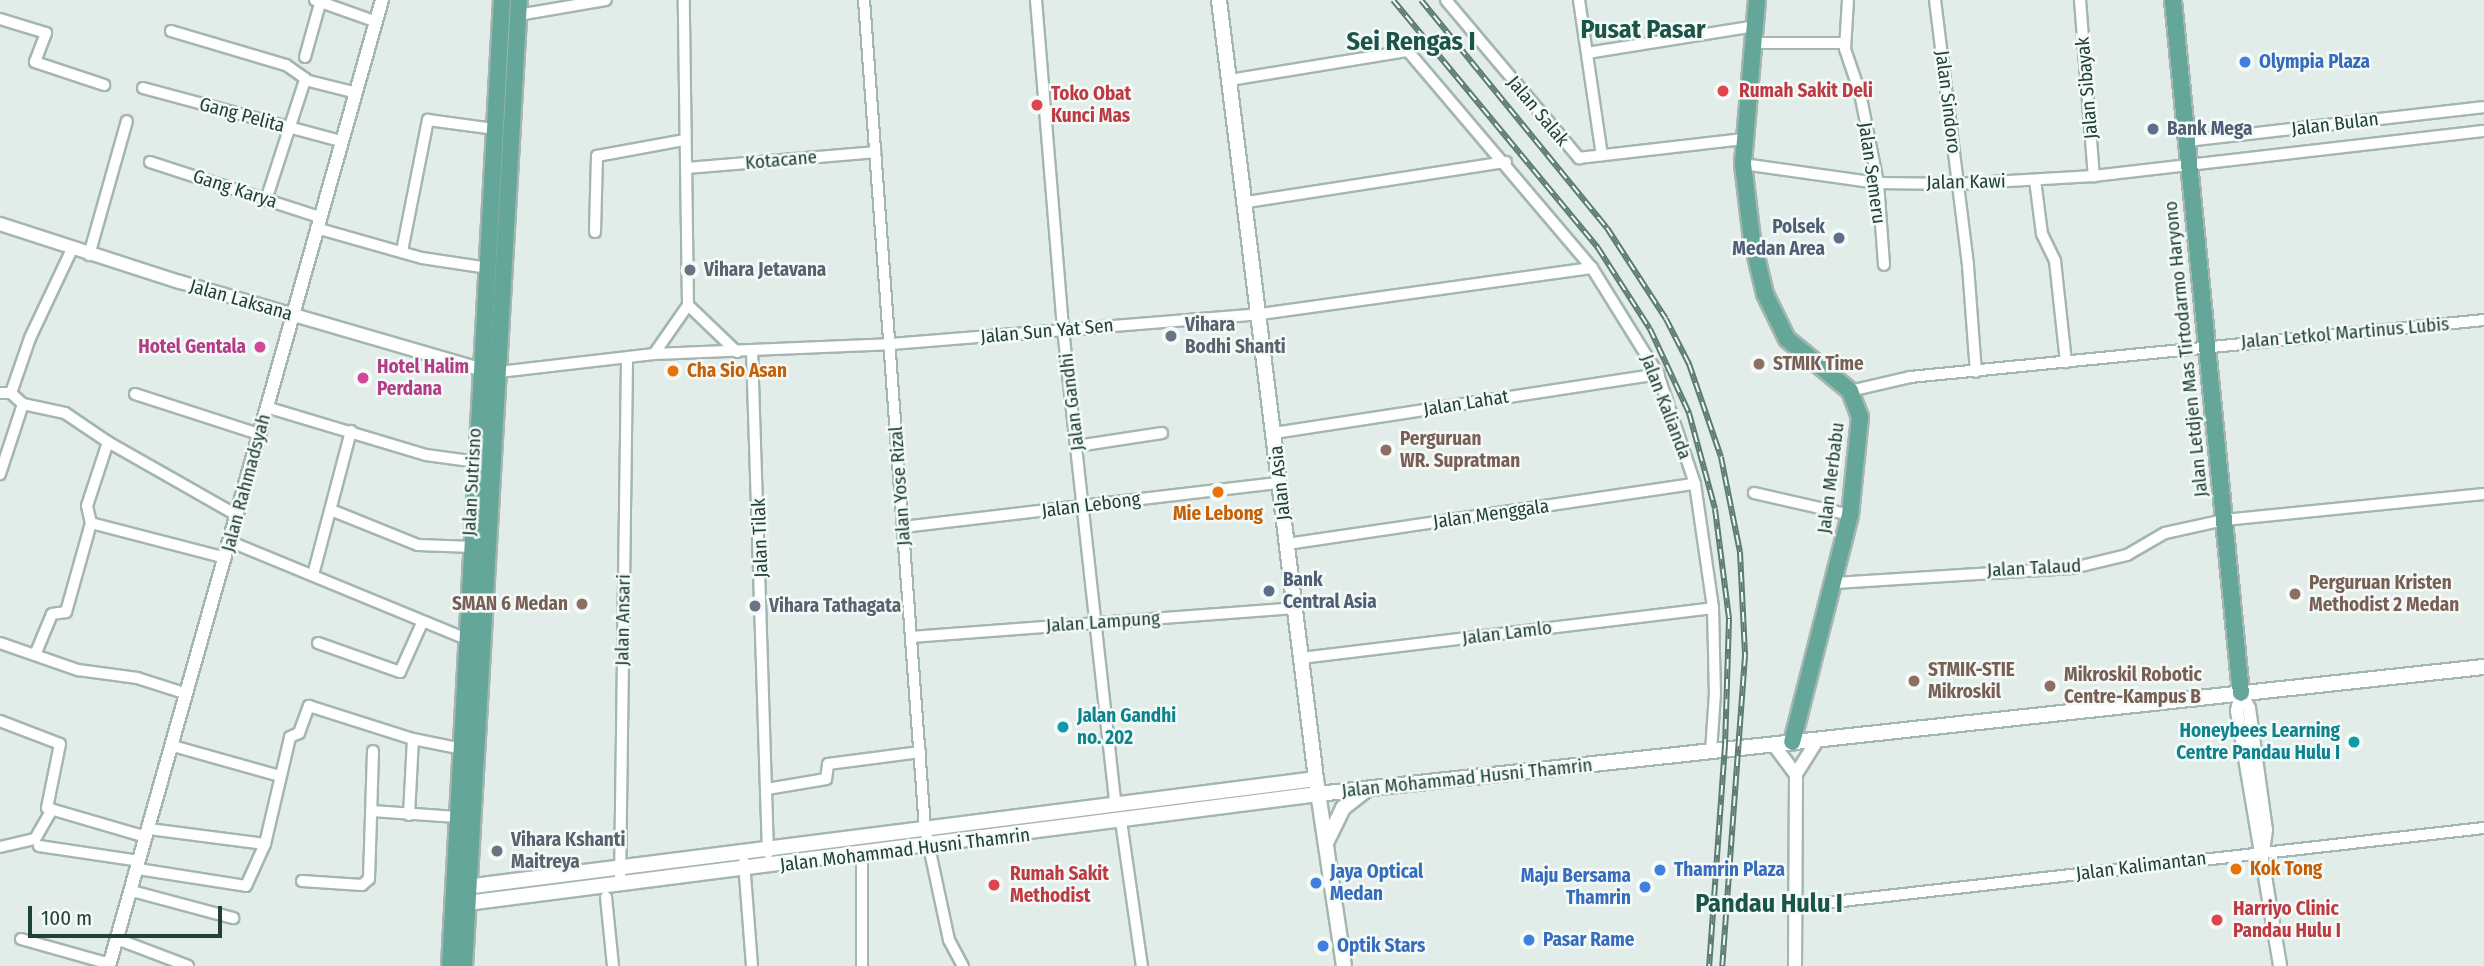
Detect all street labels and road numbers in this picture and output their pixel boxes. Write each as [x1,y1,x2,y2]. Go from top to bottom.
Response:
street label: Jalan Sibayak [2071,36,2103,140]
street label: Jalan Sindoro [1930,49,1966,155]
street label: Jalan Salak [1502,71,1574,151]
street label: Gang Pelita [197,93,287,137]
street label: Jalan Bulan [2290,107,2380,141]
street label: Jalan Semeru [1854,121,1890,225]
street label: Kotacane [744,146,818,174]
street label: Gang Karya [190,165,280,213]
street label: Jalan Kawi [1926,170,2006,194]
street label: Jalan Letdjen Mas Tirtodarmo Haryono [2159,200,2213,498]
street label: Jalan Laksana [187,274,295,326]
street label: Jalan Letkol Martinus Lubis [2240,313,2450,353]
street label: Jalan Sun Yat Sen [979,314,1115,348]
street label: Jalan Kalianda [1636,351,1696,463]
street label: Jalan Gandhi [1055,352,1089,452]
street label: Jalan Lahat [1422,385,1510,421]
street label: Jalan Rahmadsyah [217,411,275,555]
street label: Jalan Merbabu [1813,421,1849,535]
street label: Jalan Yose Rizal [884,425,916,547]
street label: Jalan Sutrisno [458,427,486,537]
street label: Jalan Asia [1265,444,1295,522]
street label: Jalan Lebong [1040,488,1142,522]
street label: Jalan Menggala [1432,495,1550,533]
street label: Jalan Tilak [747,498,773,578]
street label: Jalan Talaud [1986,554,2082,582]
street label: Jalan Ansari [611,574,635,666]
street label: Jalan Lampung [1045,607,1161,637]
street label: Jalan Lamlo [1461,616,1553,650]
street label: Jalan Mohammad Husni Thamrin [1340,753,1594,803]
street label: Jalan Mohammad Husni Thamrin [779,823,1031,877]
street label: Jalan Kalimantan [2075,847,2207,885]

